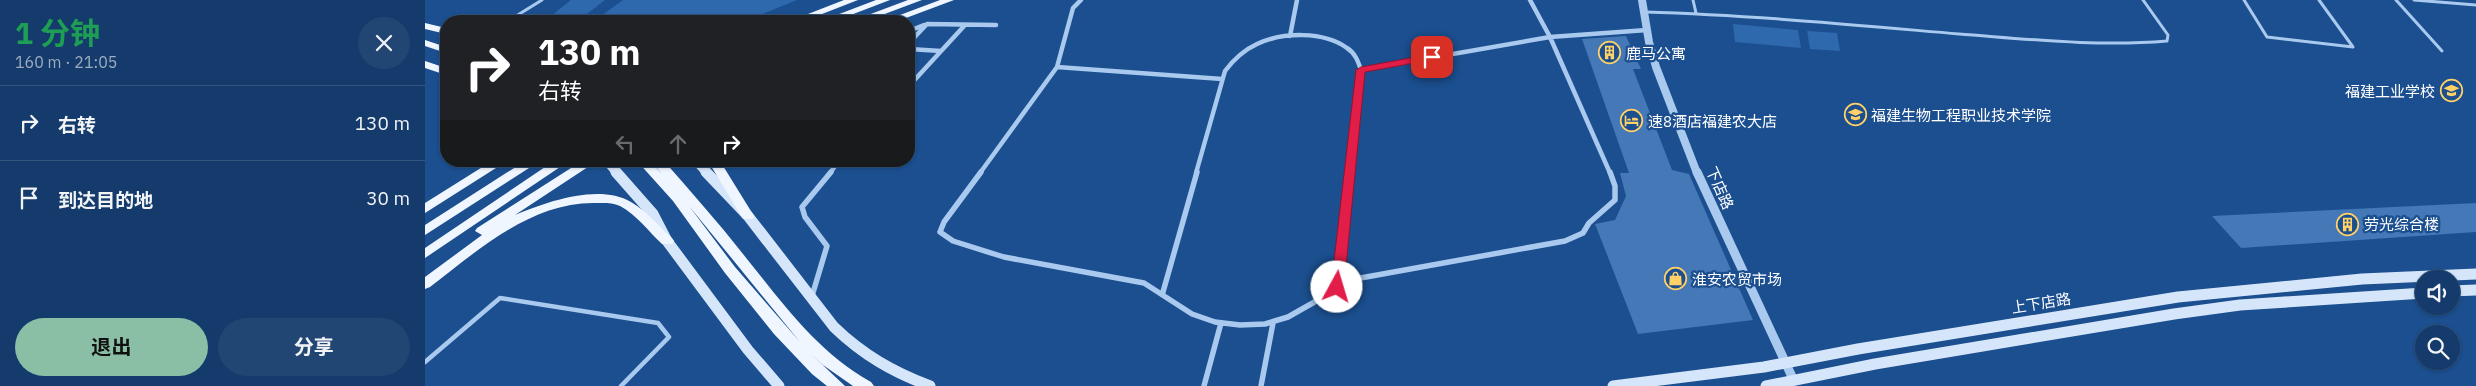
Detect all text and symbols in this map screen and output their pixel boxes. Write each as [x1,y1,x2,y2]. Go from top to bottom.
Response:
text: 1 分钟 [15,13,100,52]
button: close [358,17,410,69]
text: 130 m [538,29,641,75]
icon: right [455,35,520,100]
pin [1411,36,1453,78]
building icon: 鹿马公寓 [1598,41,1622,65]
icon: arrive [1418,43,1446,71]
place label: 鹿马公寓 [1626,44,1686,63]
text: 160 m · 21:05 [15,52,117,72]
text: 右转 [538,76,582,105]
school or university icon: 福建工业学校 [2439,79,2463,103]
place label: 福建工业学校 [2345,82,2435,101]
school or university icon: 福建生物工程职业技术学院 [1843,103,1867,127]
place label: 福建生物工程职业技术学院 [1871,106,2051,125]
icon: right [15,109,43,137]
hotel icon: 速8酒店福建农大店 [1620,109,1644,133]
text: 130 m [355,111,410,135]
place label: 速8酒店福建农大店 [1648,112,1777,131]
text: 右转 [58,113,96,137]
icon: left [611,130,639,158]
icon: ahead [664,130,692,158]
icon: right [717,130,745,158]
street label: 下店路 [1702,164,1738,212]
icon: arrive [15,184,43,212]
text: 30 m [366,186,410,210]
text: 到达目的地 [58,188,153,212]
building icon: 劳光综合楼 [2336,212,2360,236]
place label: 劳光综合楼 [2364,215,2439,234]
position arrow [1310,260,1362,312]
shop icon: 淮安农贸市场 [1664,267,1688,291]
place label: 淮安农贸市场 [1692,270,1782,289]
map controls [2415,270,2460,370]
button: sound [2415,270,2460,315]
street label: 上下店路 [2010,289,2072,317]
button: 退出 [15,318,208,376]
button: 分享 [218,318,410,376]
button: search [2415,325,2460,370]

